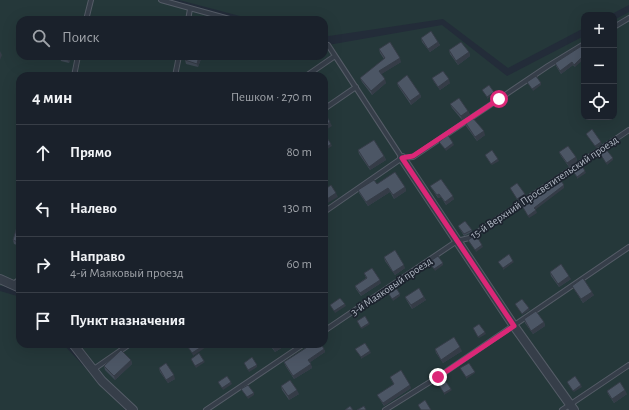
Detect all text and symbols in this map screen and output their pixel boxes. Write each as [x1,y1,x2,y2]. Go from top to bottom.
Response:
map controls [581,12,617,120]
button: + [581,12,617,48]
search box [16,16,328,60]
icon: search [30,27,52,49]
text: Поиск [62,30,100,45]
button: − [581,48,617,84]
button: locate [581,84,617,120]
text: 4 мин [32,89,72,106]
route start [490,90,508,108]
text: Пешком · 270 m [231,91,312,104]
street label: 15-й Верхний Просветительский проезд [469,134,620,241]
icon: ahead [32,142,54,164]
text: Прямо [70,145,112,160]
text: 80 m [286,146,312,159]
icon: left [32,198,54,220]
text: Налево [70,201,117,216]
text: 130 m [283,202,312,215]
text: Направо [70,249,125,264]
icon: right [32,254,54,276]
street label: 3-й Маяковый проезд [349,255,434,318]
text: 60 m [286,258,312,271]
text: 4-й Маяковый проезд [70,267,184,280]
icon: arrive [32,310,54,332]
text: Пункт назначения [70,313,185,328]
route end [429,368,447,386]

